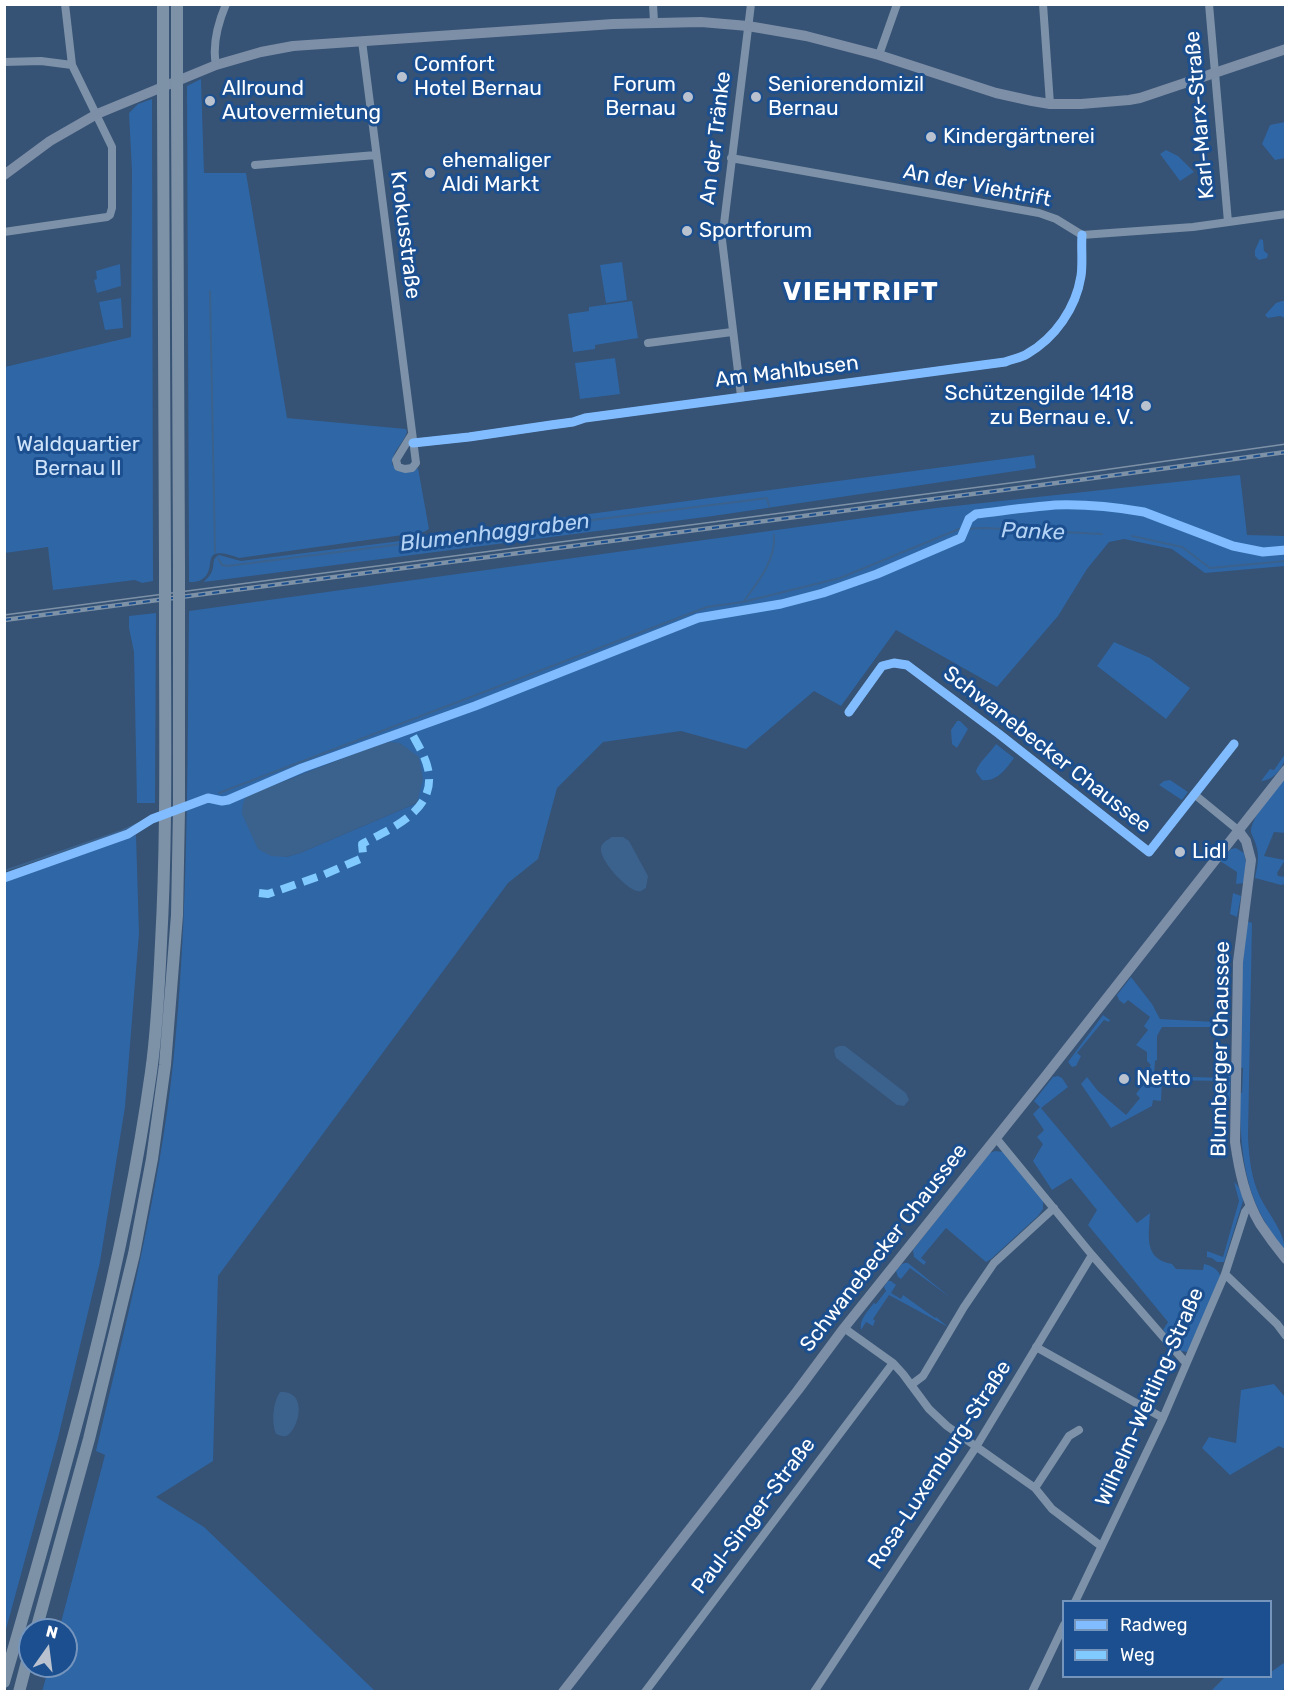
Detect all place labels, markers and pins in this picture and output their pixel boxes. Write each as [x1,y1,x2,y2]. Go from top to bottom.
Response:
place label: Comfort Hotel Bernau [414,52,542,102]
marker: Comfort Hotel Bernau [395,70,409,84]
place label: Forum Bernau [605,72,676,122]
place label: Seniorendomizil Bernau [768,72,924,122]
place label: Allround Autovermietung [222,76,381,126]
marker: Forum Bernau [681,90,695,104]
marker: Seniorendomizil Bernau [749,90,763,104]
marker: Allround Autovermietung [203,94,217,108]
place label: Kindergärtnerei [943,124,1095,150]
marker: Kindergärtnerei [924,130,938,144]
place label: ehemaliger Aldi Markt [442,148,551,198]
marker: ehemaliger Aldi Markt [423,166,437,180]
place label: Sportforum [699,218,812,244]
marker: Sportforum [680,224,694,238]
place label: Schützengilde 1418 zu Bernau e. V. [945,381,1134,431]
marker: Schützengilde 1418 zu Bernau e. V. [1139,399,1153,413]
place label: Lidl [1192,839,1227,865]
marker: Lidl [1173,845,1187,859]
place label: Netto [1136,1066,1191,1092]
marker: Netto [1117,1072,1131,1086]

